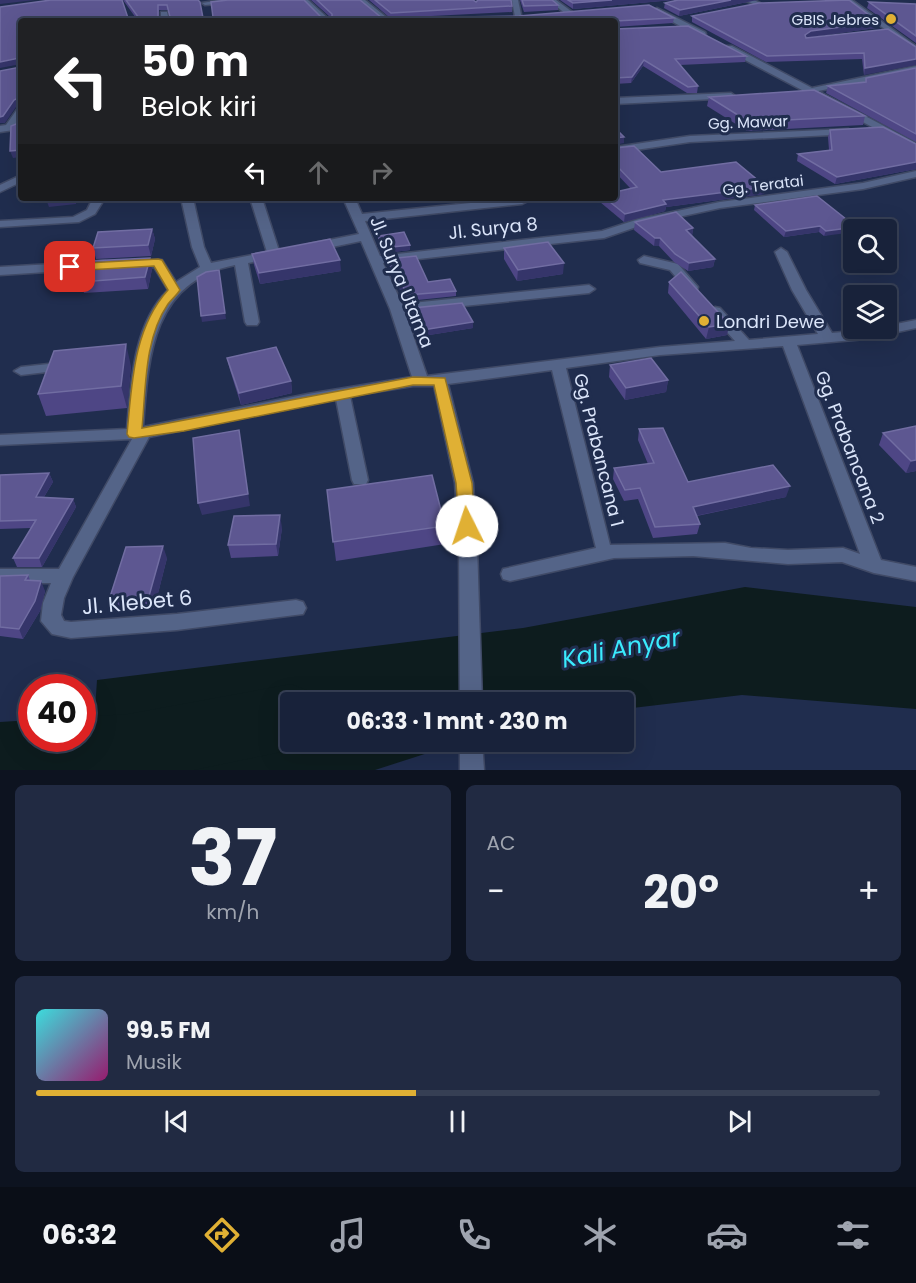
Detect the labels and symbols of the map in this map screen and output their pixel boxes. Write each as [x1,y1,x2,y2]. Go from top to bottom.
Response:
place label: GBIS Jebres [792,9,879,30]
marker: GBIS Jebres [884,12,898,26]
street label: Gg. Mawar [708,110,789,134]
street label: Gg. Teratai [721,170,805,200]
street label: Jl. Surya 8 [447,211,539,245]
street label: Jl. Surya Utama [364,212,440,352]
pin [44,241,95,292]
place label: Londri Dewe [716,309,825,334]
marker: Londri Dewe [697,314,711,328]
street label: Gg. Prabancana 2 [809,367,891,527]
street label: Gg. Prabancana 1 [568,371,630,529]
position arrow [435,494,499,558]
street label: Jl. Klebet 6 [81,583,193,621]
water label: Kali Anyar [559,620,684,676]
speed limit sign: 40 [18,674,96,752]

